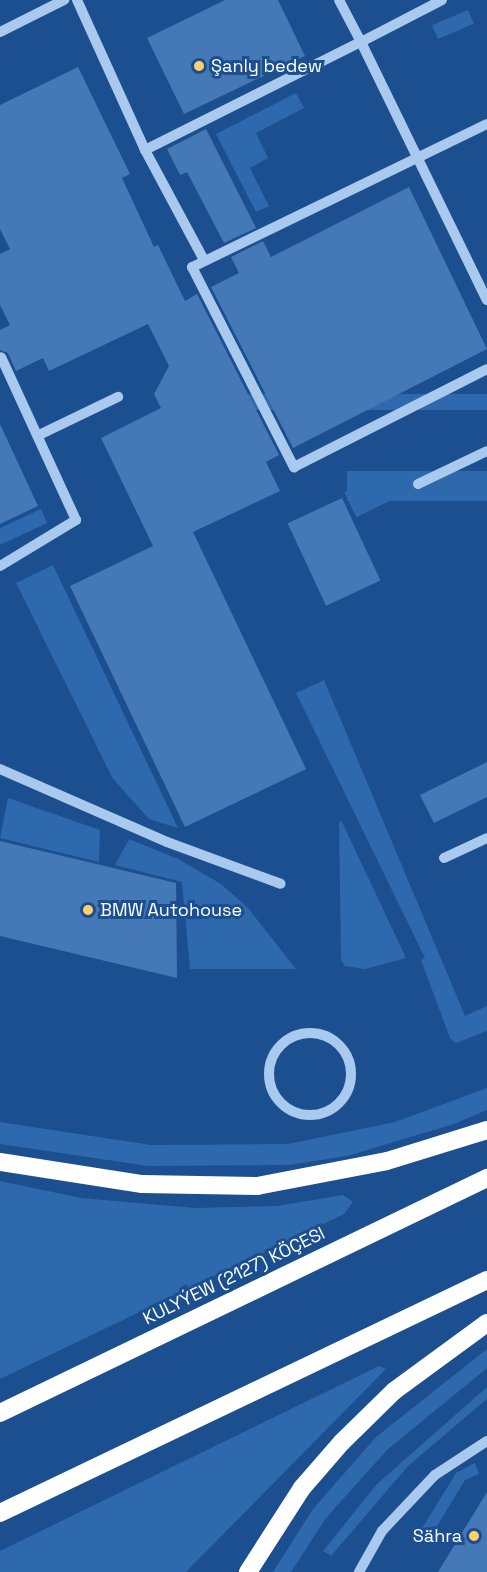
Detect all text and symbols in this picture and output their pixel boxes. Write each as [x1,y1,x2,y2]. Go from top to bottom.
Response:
place label: Şanly bedew [211,55,322,77]
marker: Şanly bedew [192,59,206,73]
place label: BMW Autohouse [100,899,243,921]
marker: BMW Autohouse [81,903,95,917]
street label: KULYÝEW (2127) KÖÇESI [139,1222,329,1330]
place label: Sähra [413,1525,462,1547]
marker: Sähra [467,1529,481,1543]

